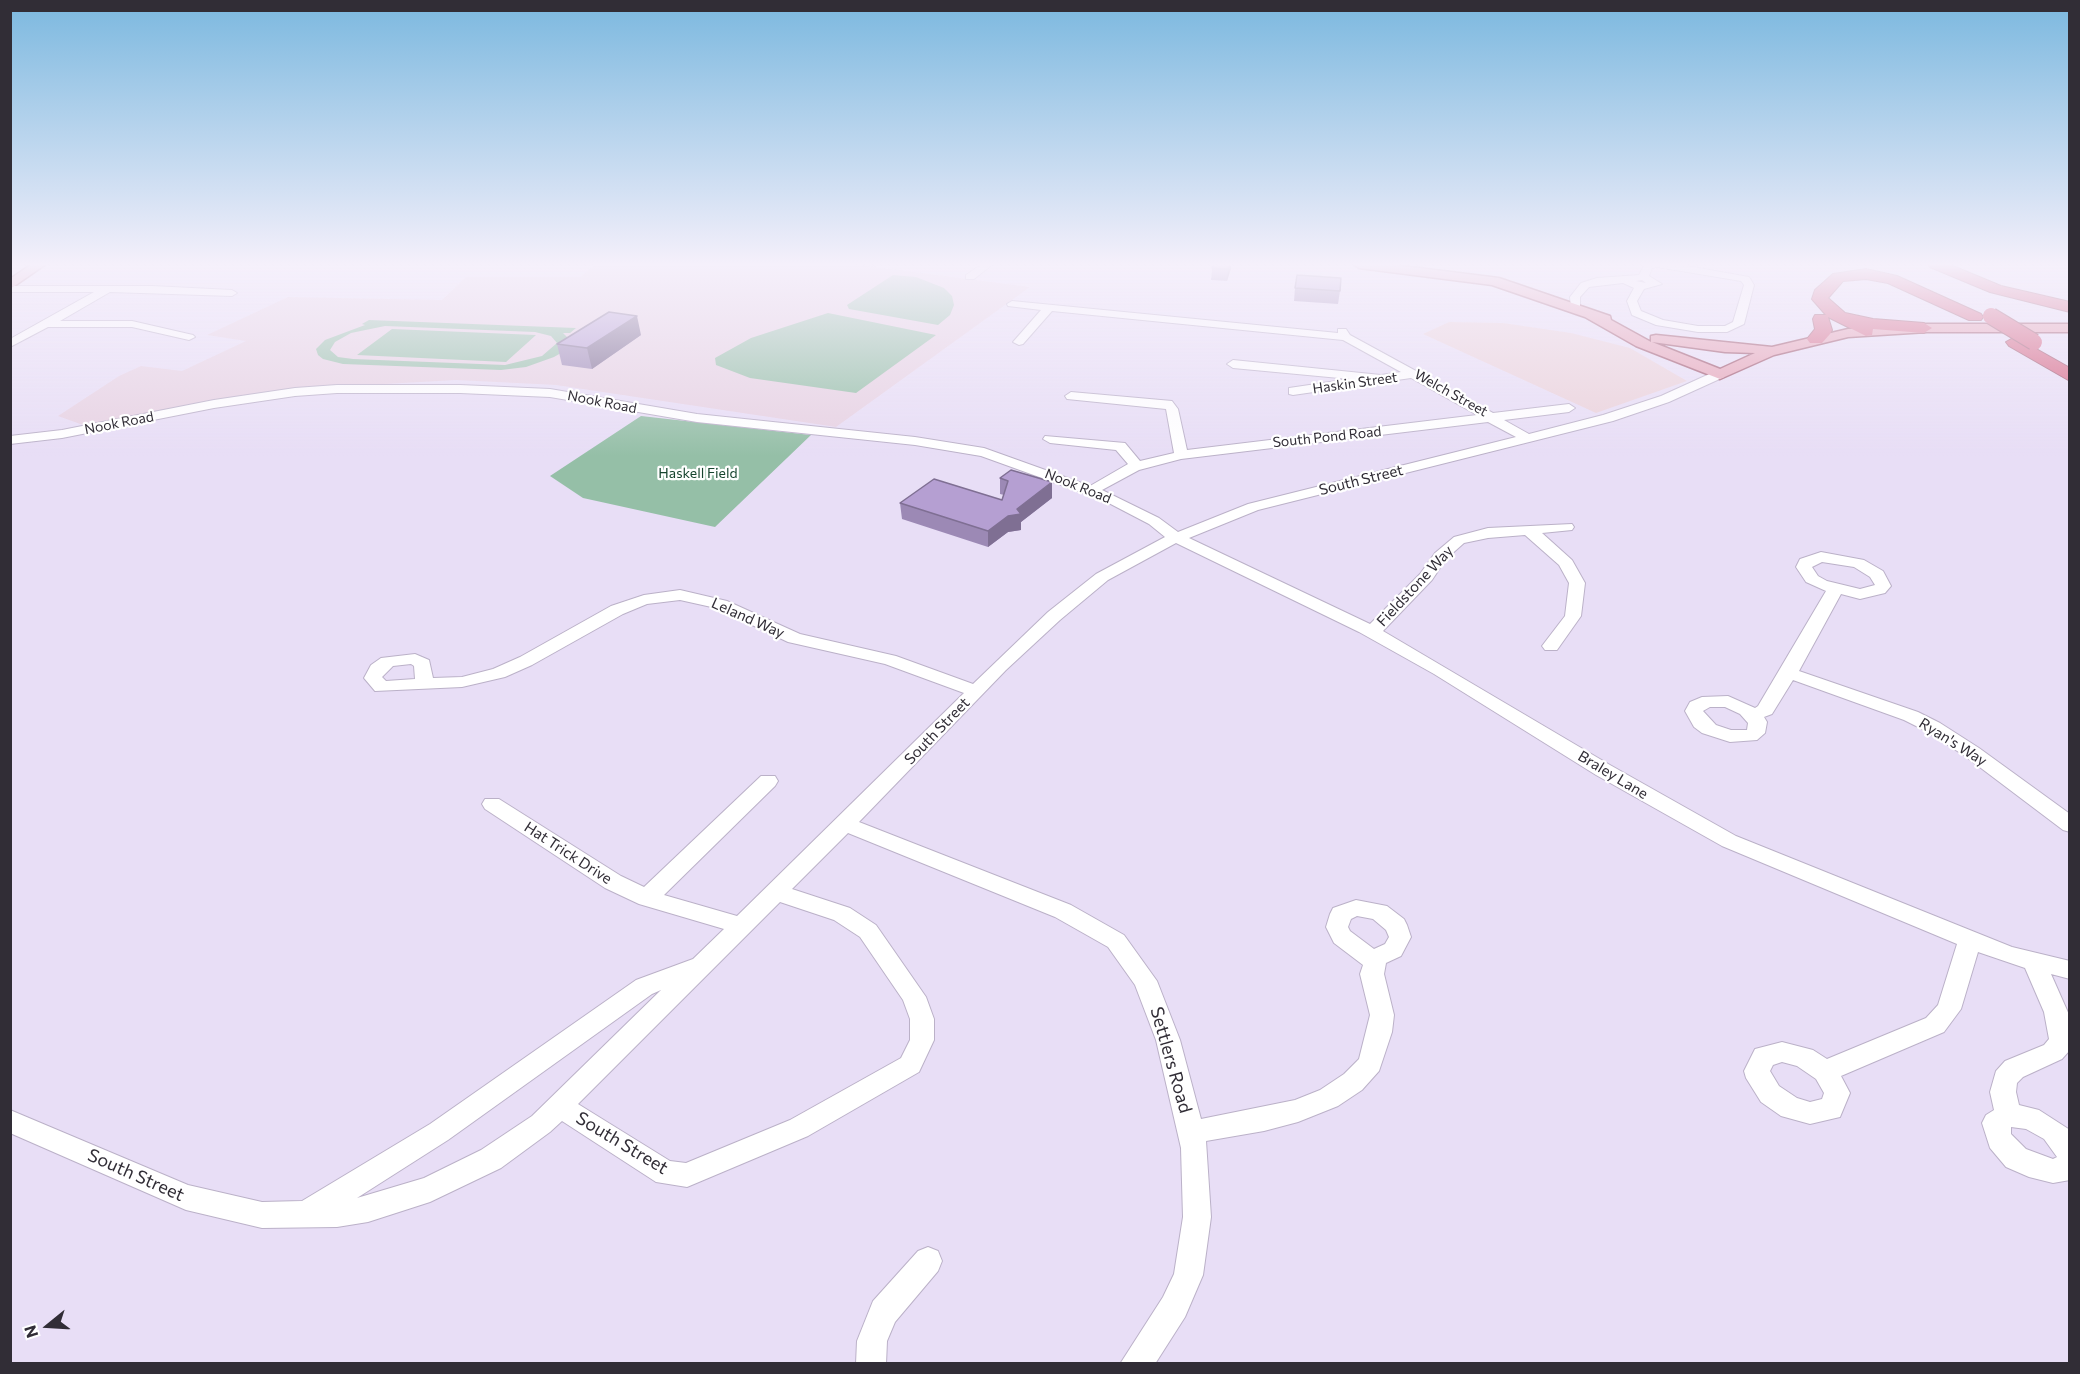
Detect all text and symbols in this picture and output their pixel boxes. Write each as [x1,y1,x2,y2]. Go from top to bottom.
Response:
street label: Welch Street [1411,366,1491,420]
street label: Haskin Street [1311,369,1399,397]
street label: Nook Road [566,387,638,417]
street label: Nook Road [83,408,155,438]
street label: South Pond Road [1272,423,1382,451]
street label: South Street [1317,461,1405,499]
park label: Haskell Field [658,465,738,481]
street label: Nook Road [1042,465,1114,507]
street label: Fieldstone Way [1373,542,1457,630]
street label: Leland Way [709,594,787,642]
street label: South Street [901,694,973,768]
street label: Ryan's Way [1916,714,1990,770]
street label: Braley Lane [1575,747,1651,803]
street label: Hat Trick Drive [521,818,615,888]
street label: Settlers Road [1146,1004,1196,1116]
street label: South Street [572,1107,672,1179]
street label: South Street [84,1144,188,1206]
north arrow [18,1296,78,1356]
text: N [20,1323,41,1340]

